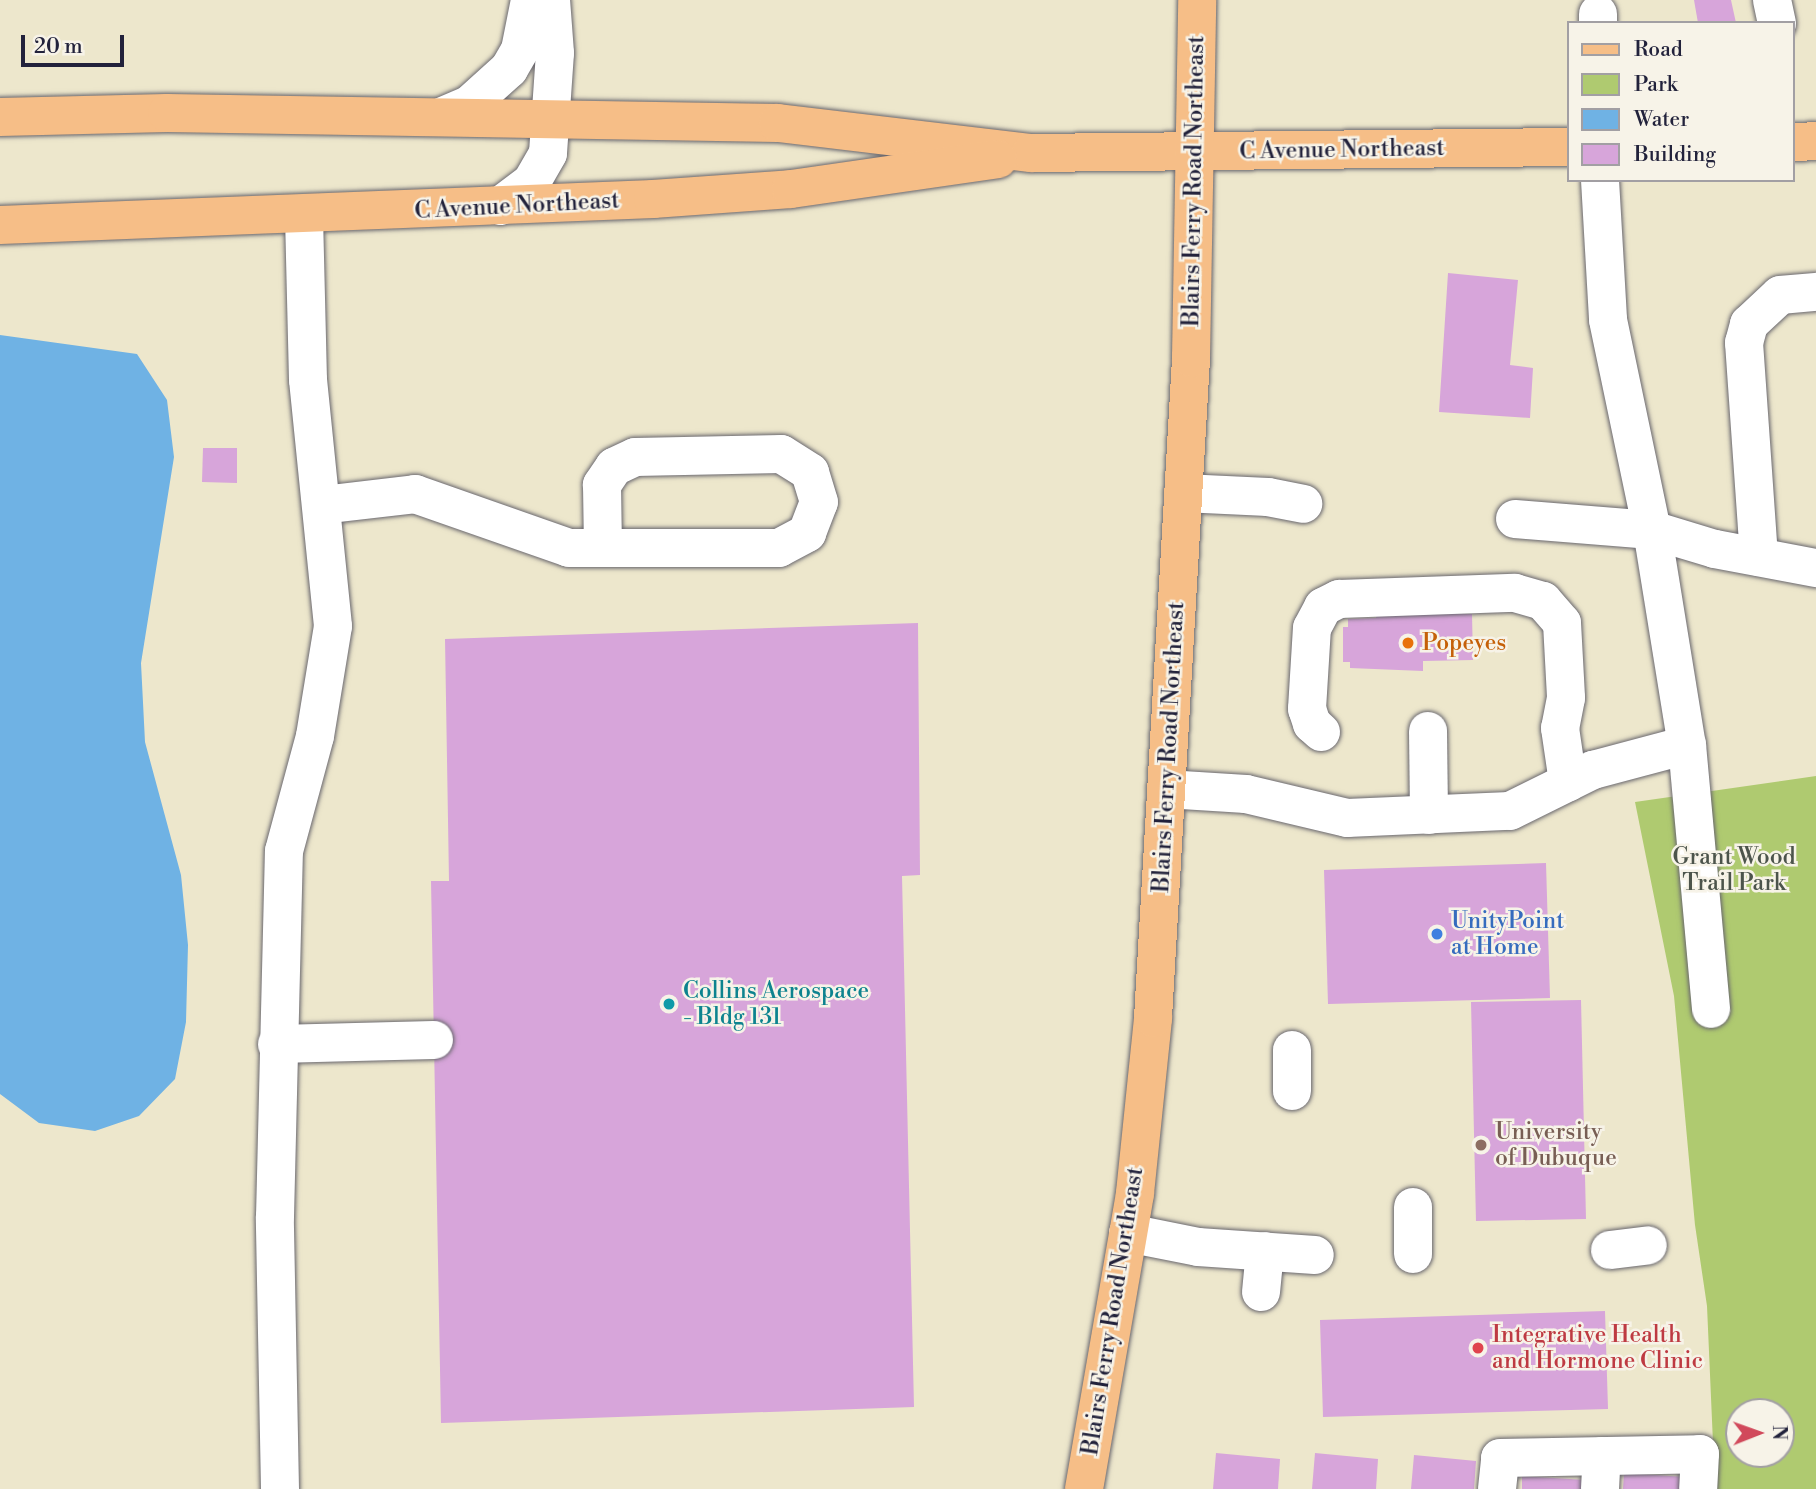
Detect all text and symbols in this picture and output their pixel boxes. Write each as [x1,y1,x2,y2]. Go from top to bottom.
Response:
scale bar [24,21,128,65]
legend [1568,21,1795,182]
text: 20 m [34,34,83,60]
street label: Blairs Ferry Road Northeast [1178,35,1210,327]
text: Road [1634,37,1683,63]
text: Park [1634,72,1678,98]
text: Water [1634,107,1689,133]
street label: C Avenue Northeast [1239,134,1445,166]
text: Building [1634,142,1716,168]
street label: C Avenue Northeast [414,187,620,225]
street label: Blairs Ferry Road Northeast [1148,601,1190,893]
place label: Popeyes [1422,629,1506,657]
marker: Popeyes [1400,635,1416,651]
park label: Grant Wood Trail Park [1672,843,1796,897]
place label: UnityPoint at Home [1451,907,1564,961]
marker: UnityPoint at Home [1429,926,1445,942]
place label: Collins Aerospace - Bldg 131 [683,977,869,1031]
marker: Collins Aerospace - Bldg 131 [661,996,677,1012]
place label: University of Dubuque [1495,1118,1617,1172]
marker: University of Dubuque [1473,1137,1489,1153]
street label: Blairs Ferry Road Northeast [1077,1165,1149,1457]
place label: Integrative Health and Hormone Clinic [1492,1321,1703,1375]
marker: Integrative Health and Hormone Clinic [1470,1340,1486,1356]
north arrow [1725,1398,1795,1468]
text: N [1767,1425,1791,1440]

